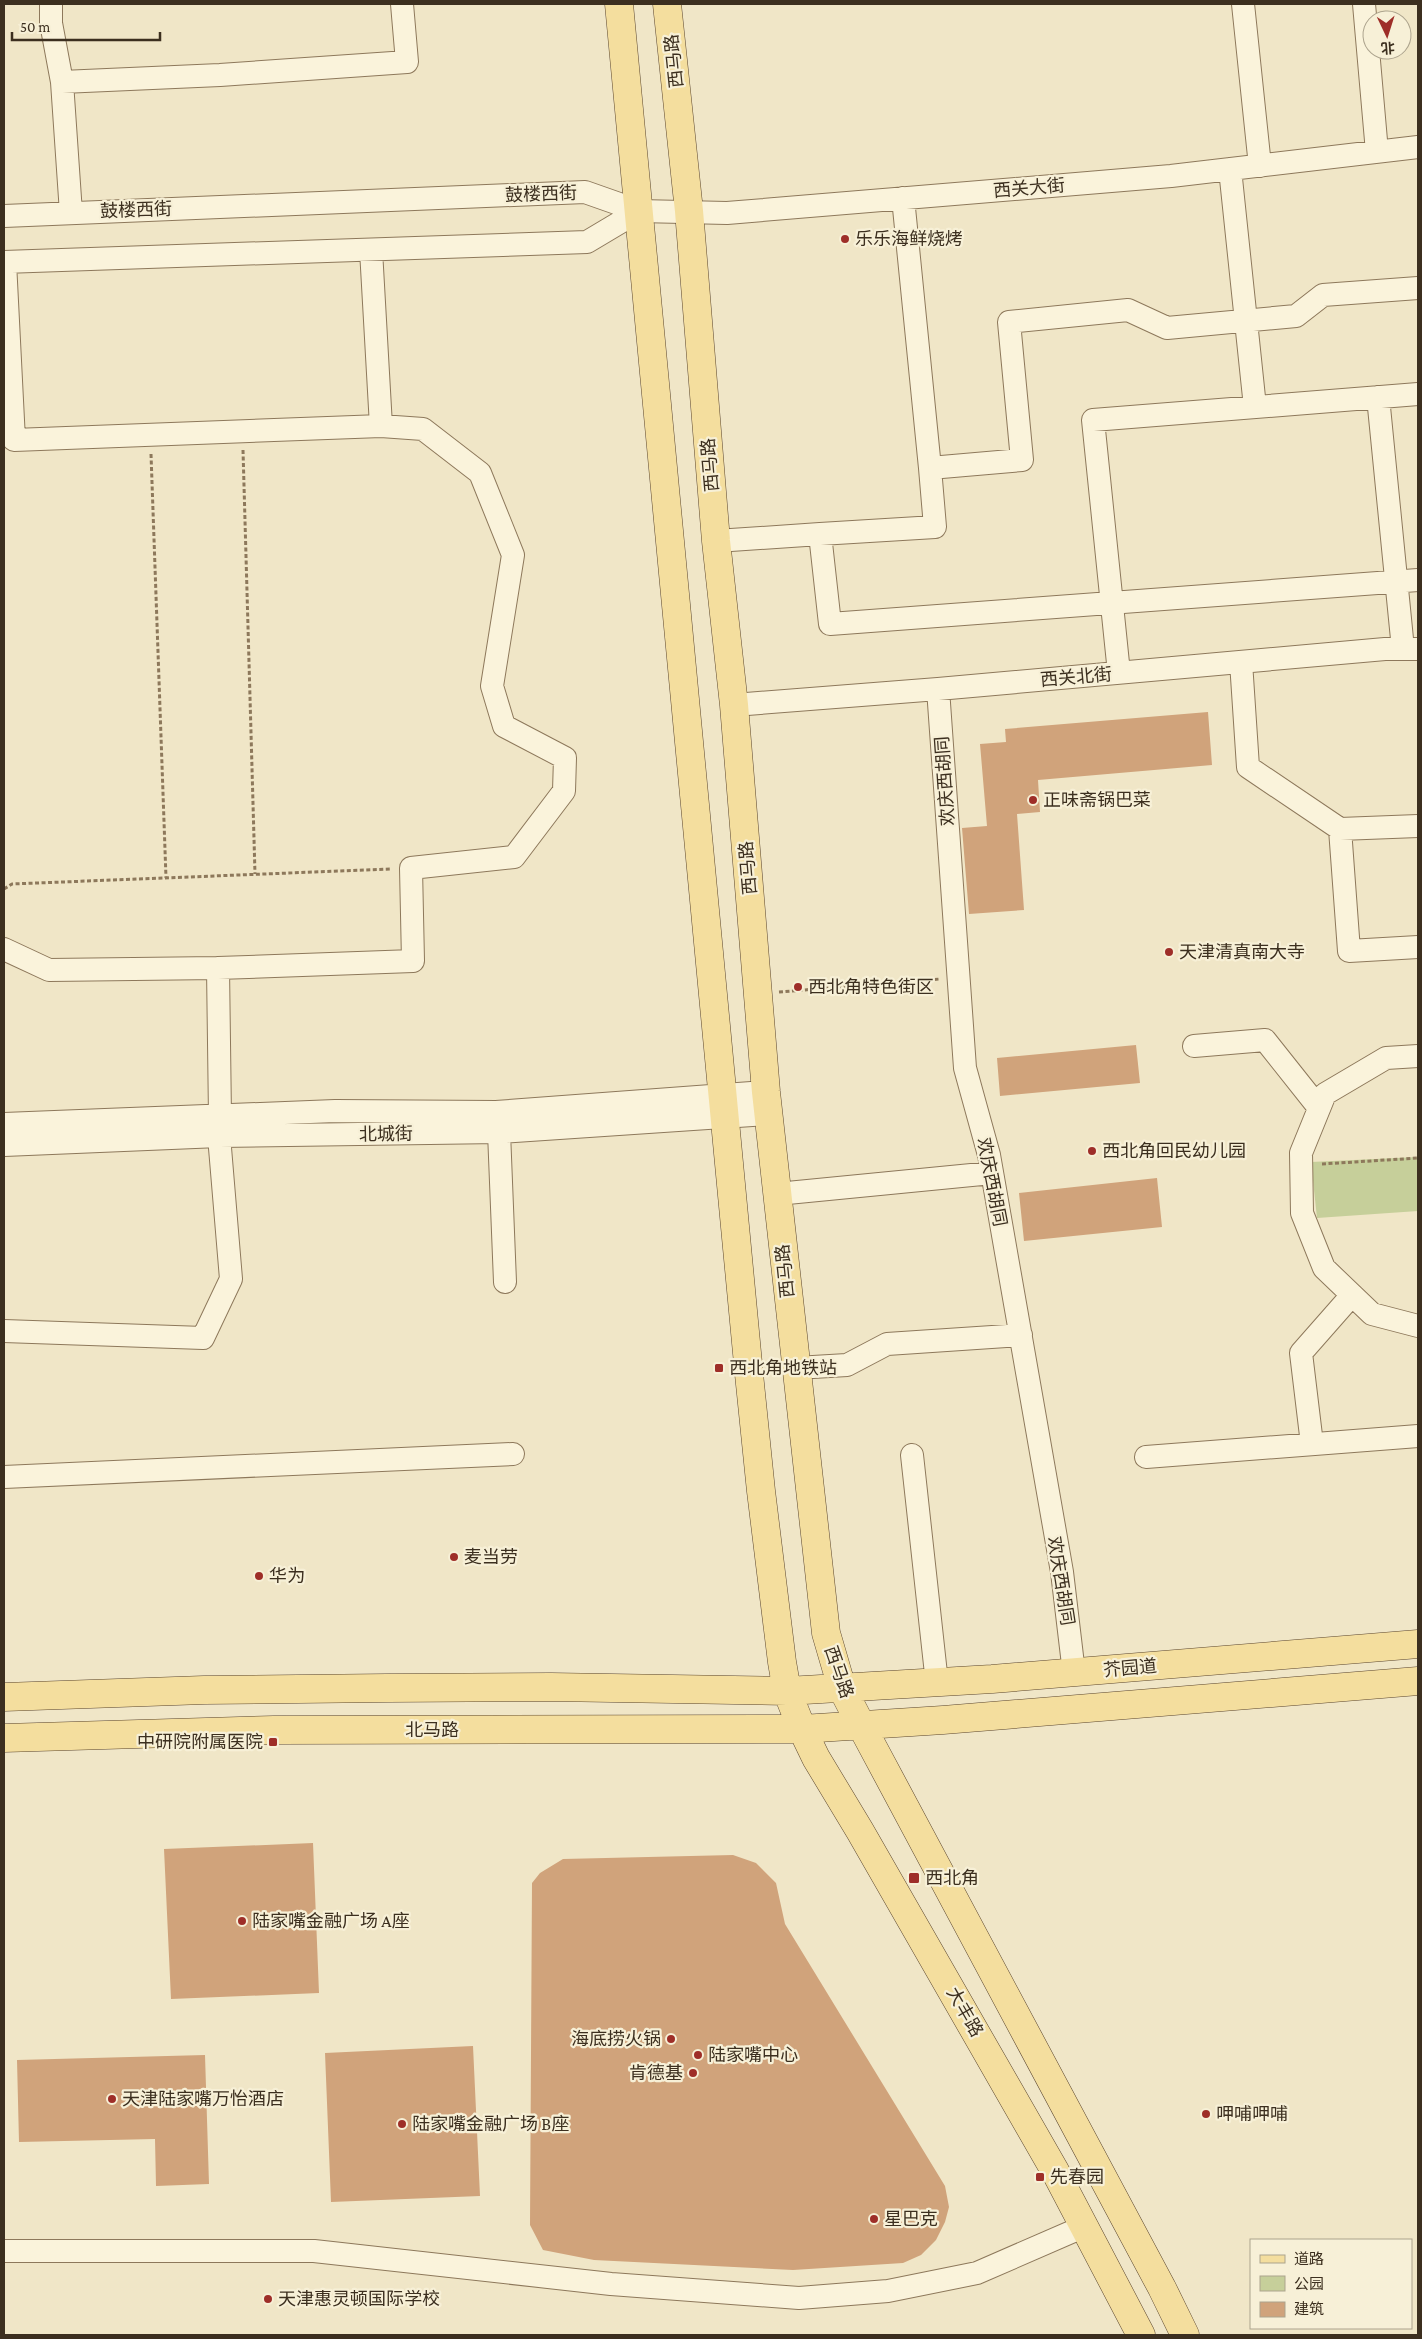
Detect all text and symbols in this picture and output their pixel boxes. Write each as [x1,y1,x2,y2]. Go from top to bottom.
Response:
scale bar [12,10,160,42]
north arrow [1362,10,1412,60]
text: 50 m [20,19,50,35]
street label: 西马路 [661,33,687,89]
text: 北 [1380,39,1395,56]
street label: 西关大街 [992,175,1066,201]
street label: 鼓楼西街 [505,183,577,205]
street label: 鼓楼西街 [100,199,172,221]
place label: 乐乐海鲜烧烤 [855,229,963,249]
marker: 乐乐海鲜烧烤 [839,233,851,245]
street label: 西马路 [698,437,722,493]
street label: 西关北街 [1039,664,1113,690]
street label: 欢庆西胡同 [932,735,958,827]
place label: 正味斋锅巴菜 [1043,790,1151,810]
marker: 正味斋锅巴菜 [1027,794,1039,806]
street label: 西马路 [736,840,760,896]
place label: 天津清真南大寺 [1179,942,1305,962]
marker: 天津清真南大寺 [1163,946,1175,958]
place label: 西北角特色街区 [808,977,934,997]
marker: 西北角特色街区 [792,981,804,993]
street label: 北城街 [359,1124,413,1144]
street label: 欢庆西胡同 [974,1136,1010,1228]
place label: 西北角回民幼儿园 [1102,1141,1246,1161]
marker: 西北角回民幼儿园 [1086,1145,1098,1157]
street label: 西马路 [772,1243,798,1299]
place label: 西北角地铁站 [729,1358,837,1378]
marker: 西北角地铁站 [713,1362,725,1374]
street label: 欢庆西胡同 [1044,1535,1078,1627]
place label: 麦当劳 [464,1547,518,1567]
marker: 麦当劳 [448,1551,460,1563]
place label: 华为 [269,1566,305,1586]
marker: 华为 [253,1570,265,1582]
street label: 西马路 [821,1643,857,1701]
street label: 芥园道 [1102,1656,1158,1680]
street label: 北马路 [405,1720,459,1740]
place label: 中研院附属医院 [137,1732,263,1752]
marker: 中研院附属医院 [267,1736,279,1748]
place label: 西北角 [925,1868,979,1888]
marker: 西北角 [907,1871,921,1885]
place label: 陆家嘴金融广场 A座 [252,1911,410,1931]
marker: 陆家嘴金融广场 A座 [236,1915,248,1927]
street label: 大丰路 [943,1984,987,2040]
place label: 海底捞火锅 [571,2029,661,2049]
marker: 海底捞火锅 [665,2033,677,2045]
place label: 陆家嘴中心 [708,2045,798,2065]
marker: 陆家嘴中心 [692,2049,704,2061]
place label: 肯德基 [629,2063,683,2083]
marker: 肯德基 [687,2067,699,2079]
place label: 天津陆家嘴万怡酒店 [122,2089,284,2109]
marker: 天津陆家嘴万怡酒店 [106,2093,118,2105]
place label: 呷哺呷哺 [1216,2104,1288,2124]
marker: 呷哺呷哺 [1200,2108,1212,2120]
place label: 陆家嘴金融广场 B座 [412,2114,569,2134]
marker: 陆家嘴金融广场 B座 [396,2118,408,2130]
place label: 先春园 [1050,2167,1104,2187]
marker: 先春园 [1034,2171,1046,2183]
place label: 星巴克 [884,2209,938,2229]
marker: 星巴克 [868,2213,880,2225]
legend [1250,2239,1412,2329]
text: 道路 [1294,2251,1324,2267]
text: 公园 [1294,2276,1324,2292]
place label: 天津惠灵顿国际学校 [278,2289,440,2309]
marker: 天津惠灵顿国际学校 [262,2293,274,2305]
text: 建筑 [1294,2301,1324,2317]

